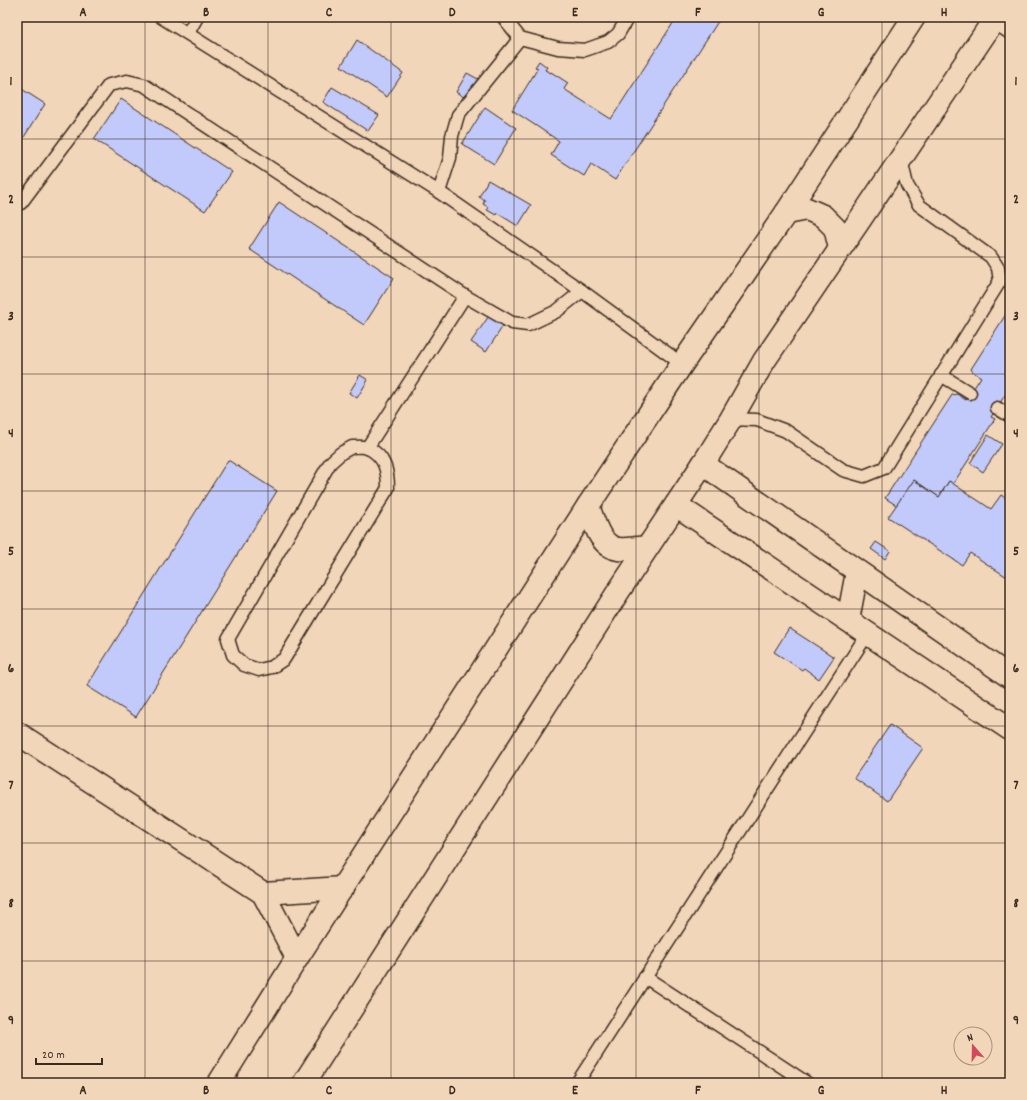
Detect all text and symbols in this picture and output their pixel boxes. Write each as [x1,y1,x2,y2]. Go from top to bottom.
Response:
text: A [79,4,87,23]
text: B [203,4,209,23]
text: C [326,4,333,23]
text: D [449,4,456,23]
text: E [572,4,579,23]
text: F [695,4,701,23]
text: G [818,4,825,23]
text: H [941,4,948,23]
text: 1 [10,73,13,92]
text: 1 [1015,73,1018,92]
text: 2 [8,191,14,210]
text: 2 [1013,191,1019,210]
text: 3 [8,308,14,327]
text: 3 [1013,308,1019,327]
text: 4 [8,425,14,444]
text: 4 [1013,425,1019,444]
text: 5 [8,543,14,562]
text: 5 [1013,543,1019,562]
text: 6 [8,660,15,679]
text: 6 [1013,660,1020,679]
text: 7 [9,777,14,796]
text: 7 [1014,777,1019,796]
text: 8 [8,895,14,914]
text: 8 [1013,895,1019,914]
text: 9 [8,1012,14,1031]
text: 9 [1013,1012,1019,1031]
north arrow [953,1026,993,1066]
text: N [965,1030,976,1047]
scale bar [36,1040,102,1066]
text: 20 m [42,1047,65,1064]
text: A [79,1082,87,1100]
text: B [203,1082,209,1100]
text: C [326,1082,333,1100]
text: D [449,1082,456,1100]
text: E [572,1082,579,1100]
text: F [695,1082,701,1100]
text: G [818,1082,825,1100]
text: H [941,1082,948,1100]

